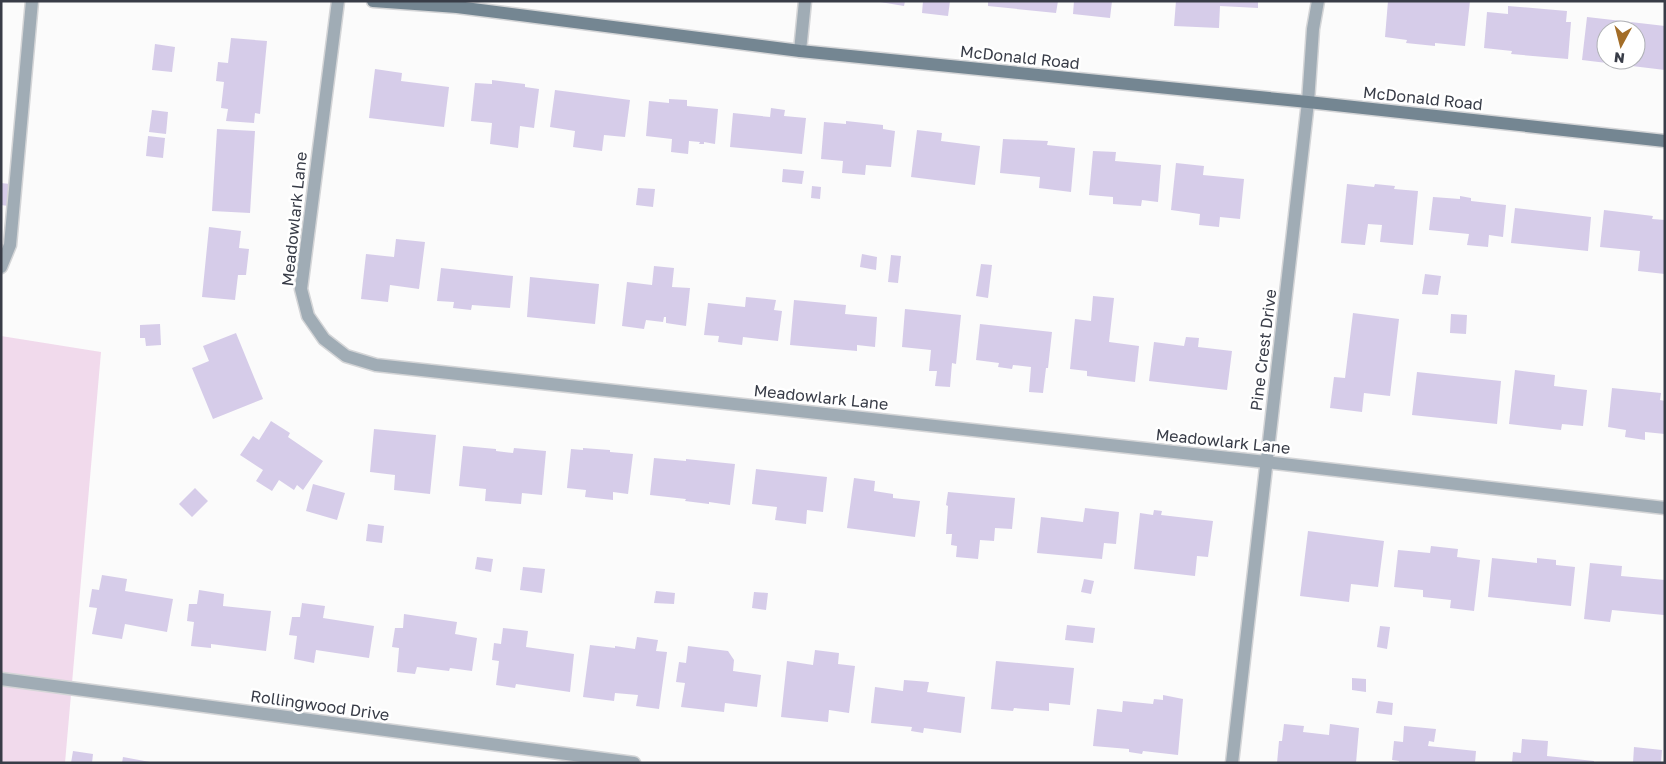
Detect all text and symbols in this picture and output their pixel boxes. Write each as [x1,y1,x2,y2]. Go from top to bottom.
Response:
north arrow [1596,20,1646,70]
street label: McDonald Road [959,41,1081,73]
text: N [1613,49,1626,67]
street label: McDonald Road [1362,82,1484,114]
street label: Meadowlark Lane [277,151,311,287]
street label: Pine Crest Drive [1246,288,1280,412]
street label: Meadowlark Lane [753,380,889,414]
street label: Meadowlark Lane [1155,424,1291,458]
street label: Rollingwood Drive [249,685,391,725]

